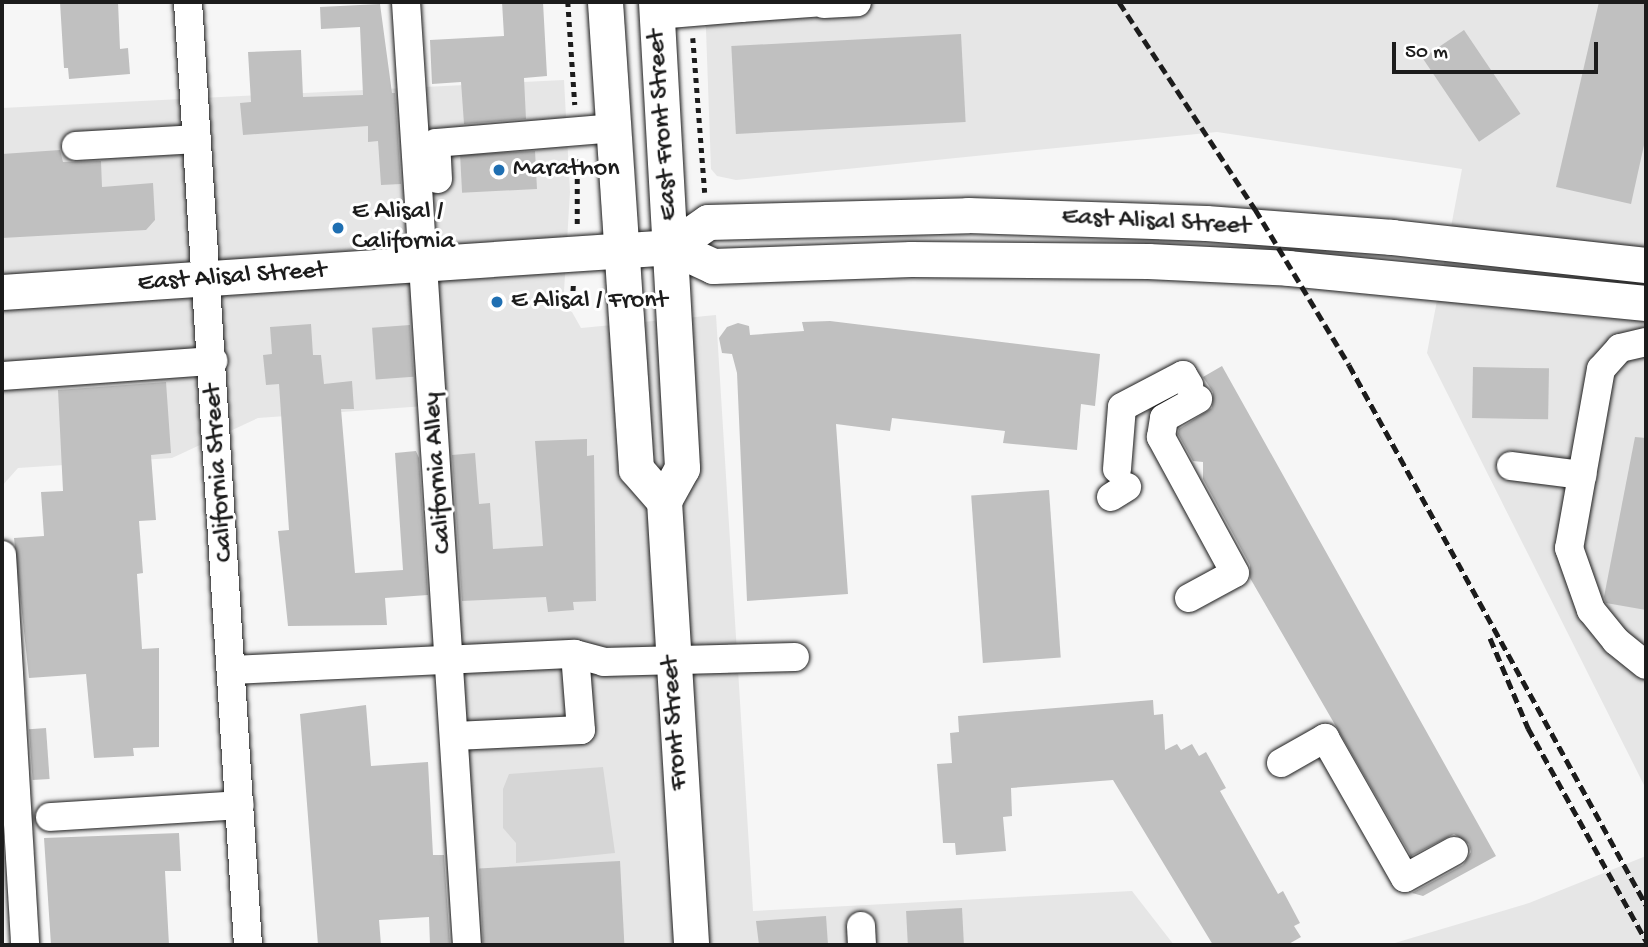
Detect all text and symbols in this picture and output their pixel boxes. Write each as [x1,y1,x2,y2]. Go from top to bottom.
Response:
street label: East Front Street [642,28,686,222]
scale bar [1396,28,1602,72]
text: 50 m [1405,41,1448,66]
place label: Marathon [513,154,620,186]
marker: Marathon [491,162,507,178]
place label: E Alisal / California [352,197,455,258]
street label: East Alisal Street [1061,202,1251,244]
marker: E Alisal / California [330,220,346,236]
street label: East Alisal Street [137,256,327,300]
place label: E Alisal / Front [511,286,667,318]
marker: E Alisal / Front [489,294,505,310]
street label: California Street [198,383,242,563]
street label: California Alley [418,391,460,555]
street label: Front Street [656,655,696,791]

